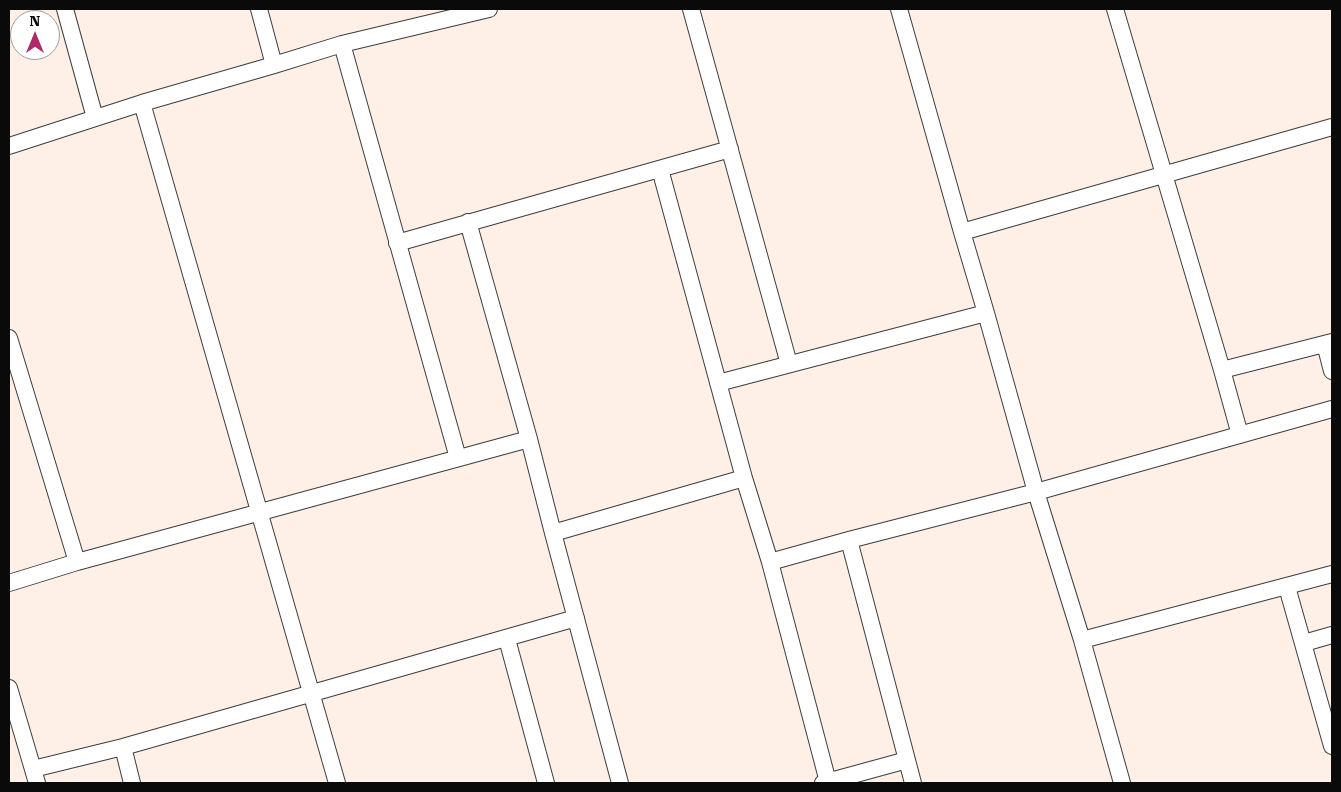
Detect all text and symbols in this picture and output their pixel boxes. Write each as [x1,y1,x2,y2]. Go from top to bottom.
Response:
north arrow [10,10,60,60]
text: N [30,13,40,29]

